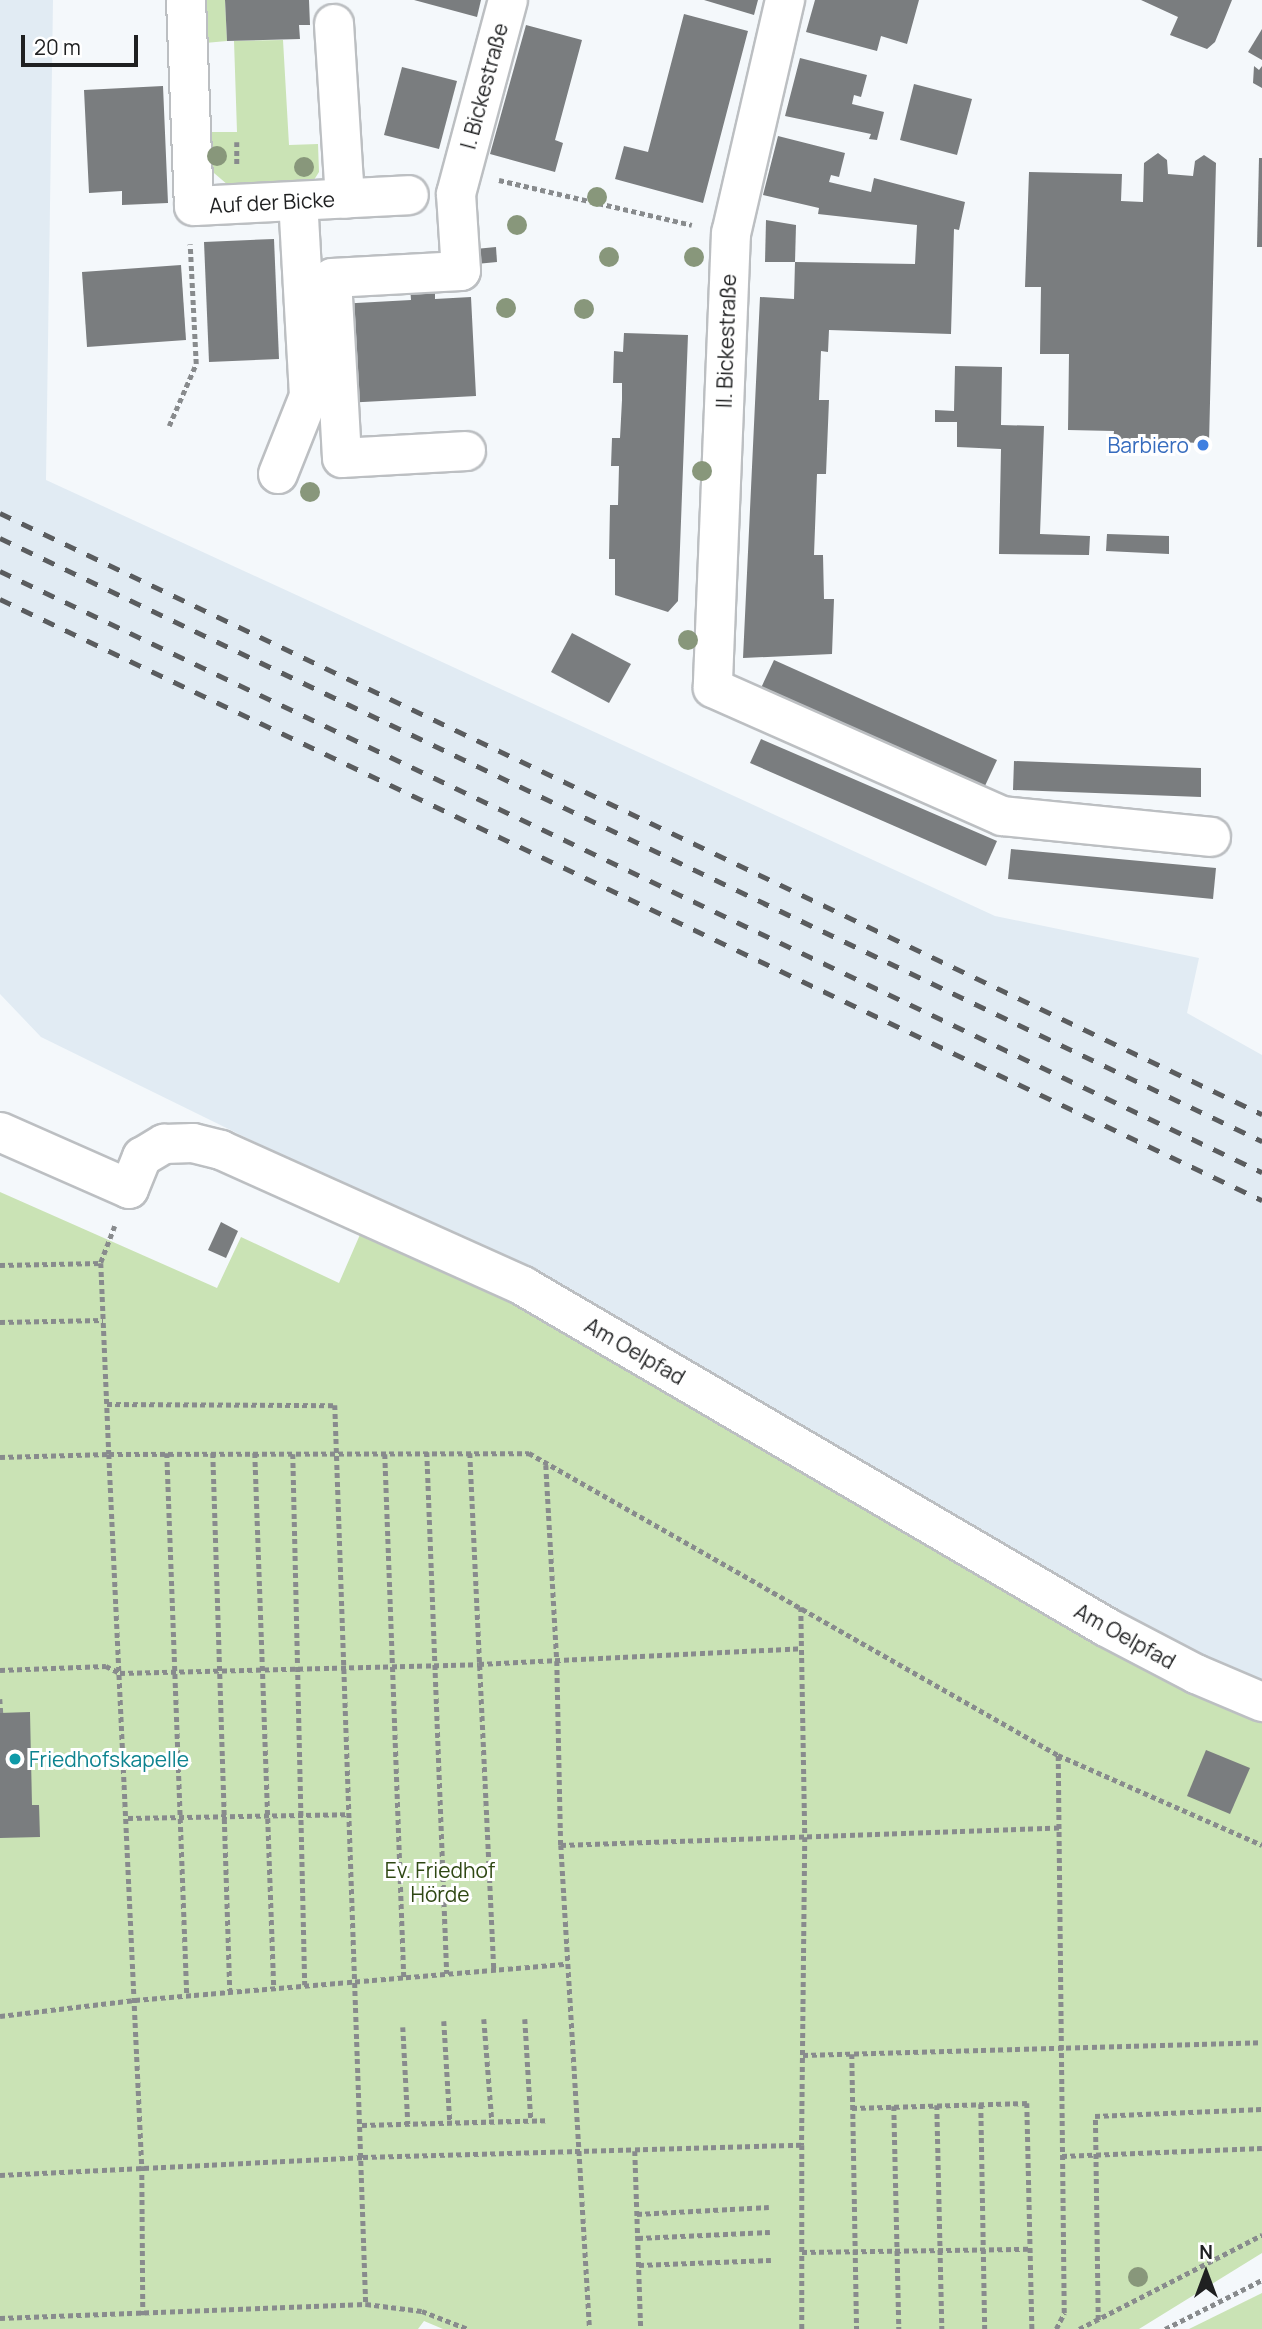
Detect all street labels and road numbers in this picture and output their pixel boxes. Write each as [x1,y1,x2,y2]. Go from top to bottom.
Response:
street label: I. Bickestraße [455,20,513,152]
street label: Auf der Bicke [209,186,335,218]
street label: II. Bickestraße [711,273,741,409]
street label: Am Oelpfad [580,1312,690,1390]
street label: Am Oelpfad [1070,1598,1180,1674]

